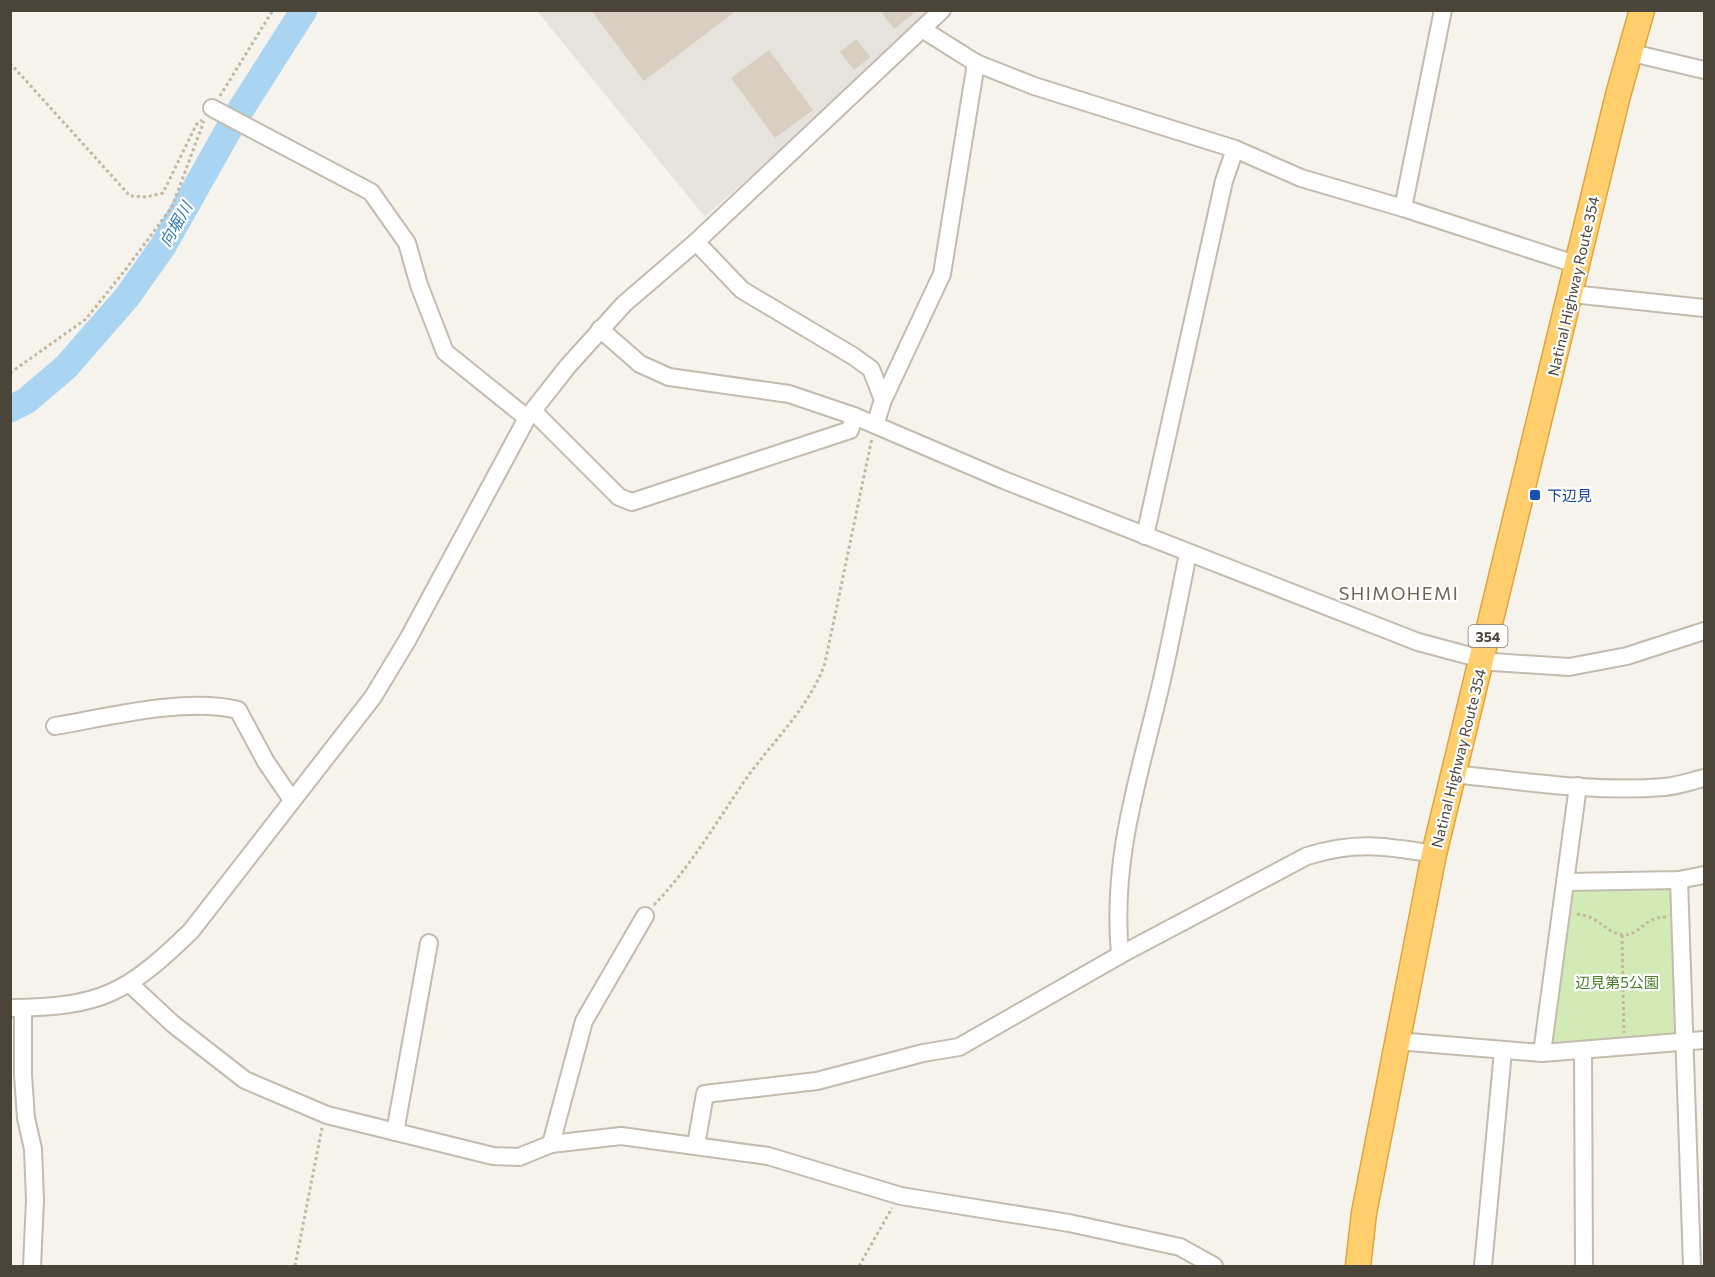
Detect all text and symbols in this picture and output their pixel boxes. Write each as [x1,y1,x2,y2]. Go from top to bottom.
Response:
street label: Natinal Highway Route 354 [1544,194,1602,378]
water label: 向堀川 [155,197,196,250]
place label: 下辺見 [1547,486,1592,504]
marker: 下辺見 [1528,488,1542,502]
district label: SHIMOHEMI [1339,582,1459,604]
road number: 354 [1468,625,1508,647]
street label: Natinal Highway Route 354 [1427,667,1489,849]
park label: 辺見第5公園 [1575,973,1659,991]

